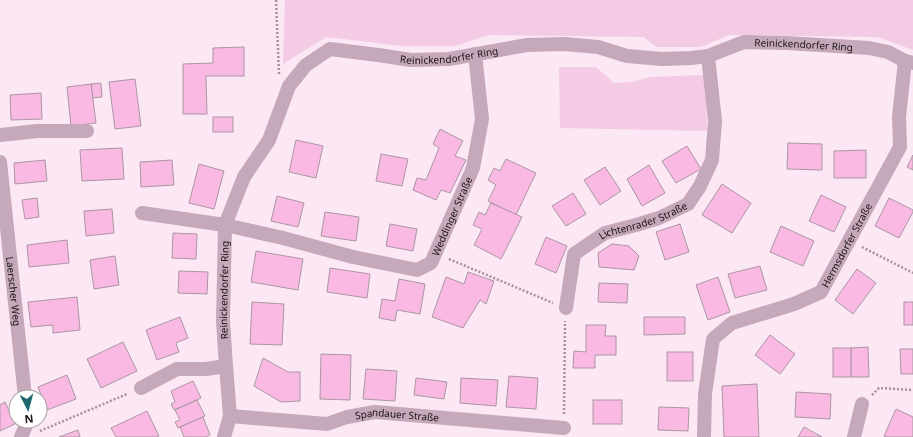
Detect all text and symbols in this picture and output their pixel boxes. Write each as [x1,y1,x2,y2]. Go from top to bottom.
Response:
street label: Reinickendorfer Ring [754,35,853,54]
street label: Reinickendorfer Ring [399,43,499,67]
street label: Weddinger Straße [428,174,475,258]
street label: Lichtenrader Straße [596,198,690,242]
street label: Hermsdorfer Straße [818,200,875,290]
street label: Reinickendorfer Ring [216,241,232,340]
street label: Laerscher Weg [3,256,24,327]
north arrow [8,389,48,429]
street label: Spandauer Straße [354,405,440,424]
text: N [24,412,34,427]

